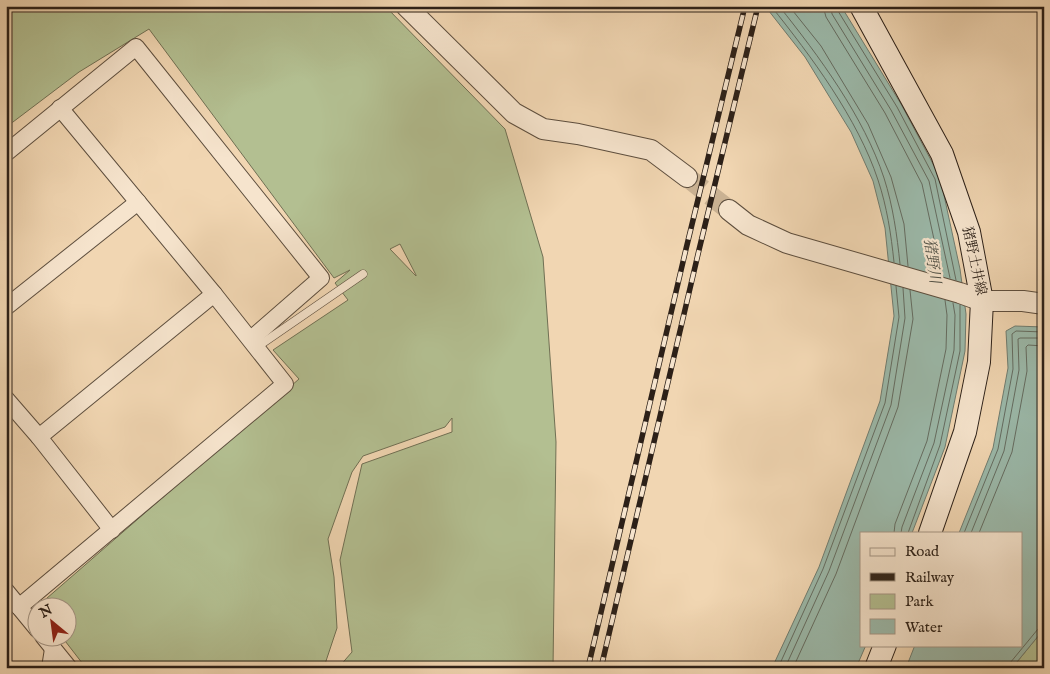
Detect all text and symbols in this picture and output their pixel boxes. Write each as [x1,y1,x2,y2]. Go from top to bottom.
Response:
street label: 猪野土井線 [958,225,990,297]
water label: 猪野川 [919,237,945,287]
legend [860,532,1022,646]
text: Road [905,542,940,561]
text: Railway [905,568,955,587]
text: Park [905,592,935,611]
north arrow [28,596,78,646]
text: N [36,601,56,623]
text: Water [905,618,943,637]

